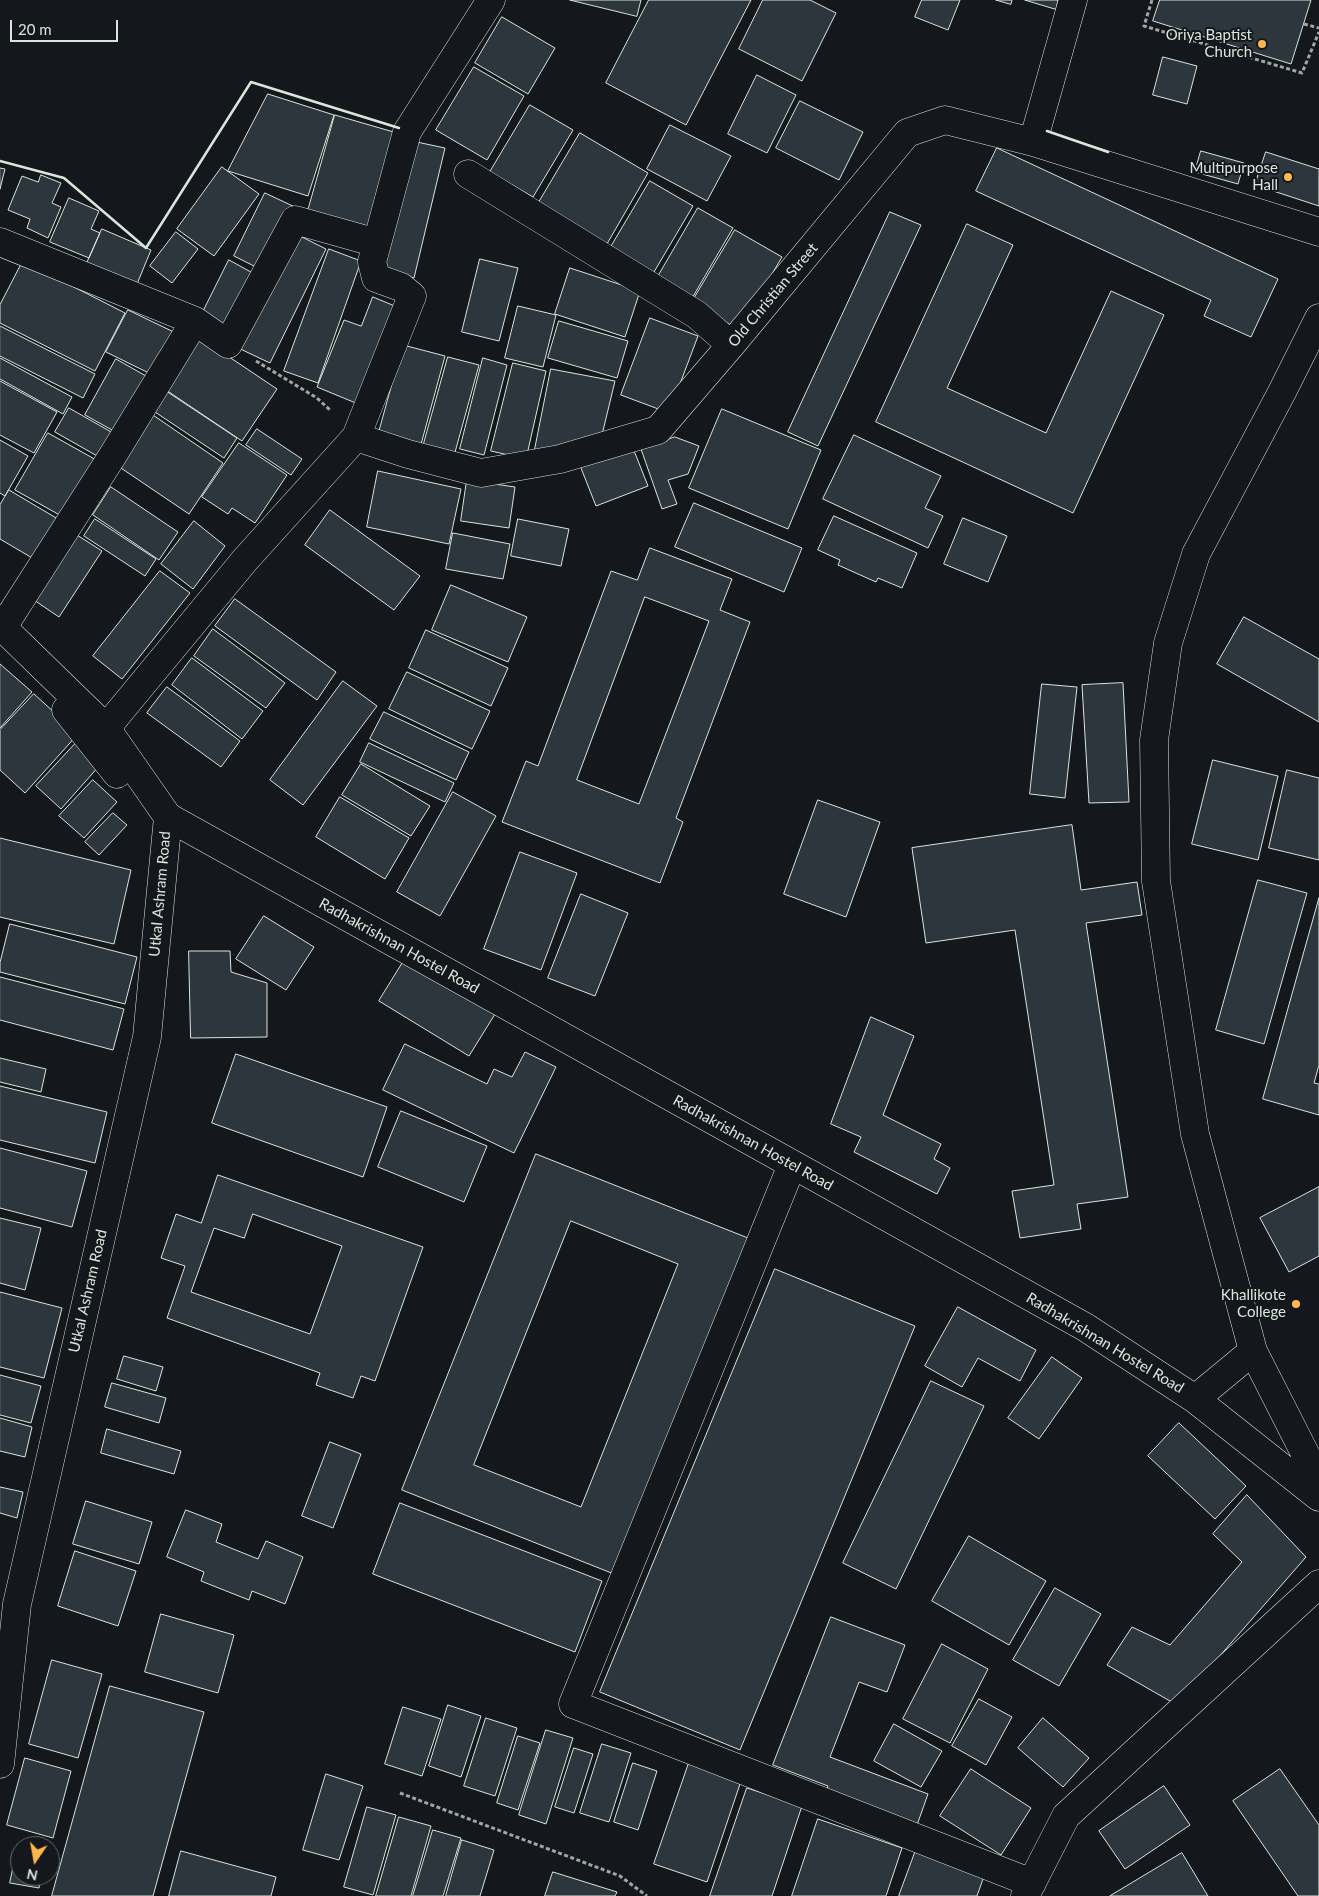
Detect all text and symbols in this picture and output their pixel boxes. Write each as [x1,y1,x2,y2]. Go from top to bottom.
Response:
scale bar [12,10,120,42]
text: 20 m [18,20,52,38]
place label: Oriya Baptist Church [1166,26,1252,61]
marker: Oriya Baptist Church [1256,38,1268,50]
place label: Multipurpose Hall [1190,159,1278,194]
marker: Multipurpose Hall [1282,171,1294,183]
street label: Old Christian Street [724,239,822,351]
street label: Utkal Ashram Road [146,830,174,958]
street label: Radhakrishnan Hostel Road [316,894,482,998]
street label: Radhakrishnan Hostel Road [670,1091,836,1195]
street label: Utkal Ashram Road [65,1228,111,1354]
place label: Khallikote College [1221,1286,1286,1321]
street label: Radhakrishnan Hostel Road [1023,1289,1187,1397]
marker: Khallikote College [1290,1298,1302,1310]
north arrow [10,1836,60,1886]
text: N [25,1866,39,1885]

